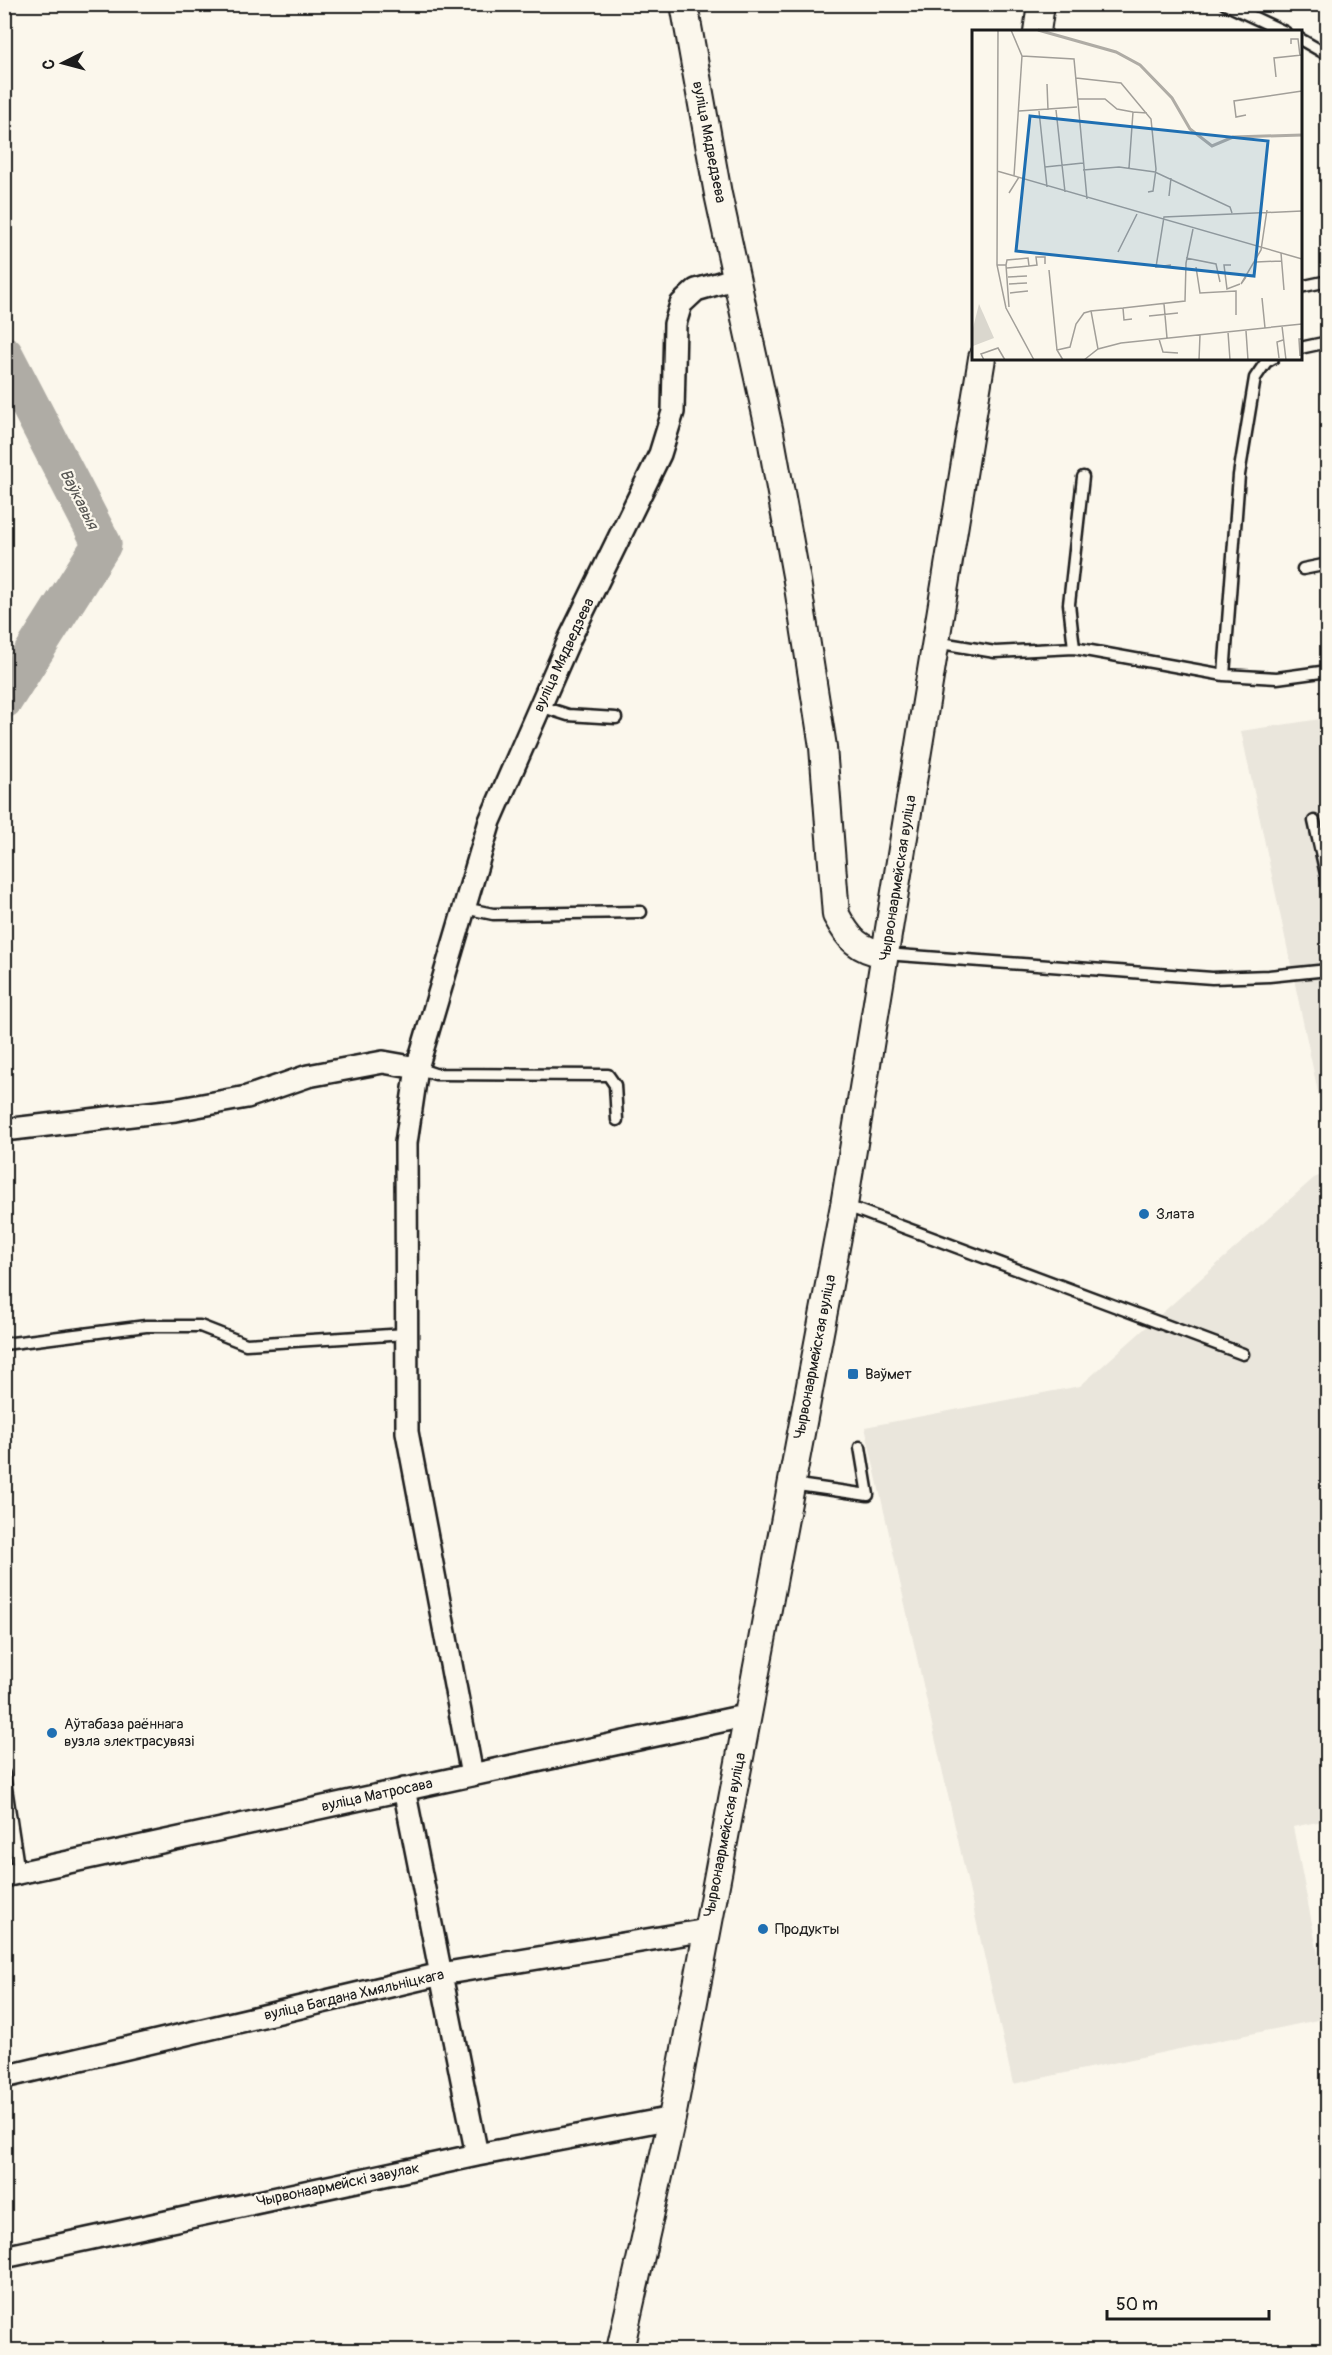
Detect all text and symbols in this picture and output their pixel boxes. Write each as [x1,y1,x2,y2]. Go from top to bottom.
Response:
inset map [972,30,1302,360]
north arrow [33,33,93,93]
text: С [39,58,60,70]
street label: вуліца Мядведзева [688,80,730,204]
water label: Ваўкавыя [55,466,103,534]
street label: вуліца Мядведзева [529,595,599,715]
street label: Чырвонаармейская вуліца [876,794,920,962]
place label: Злата [1156,1205,1194,1224]
marker: Злата [1137,1207,1151,1221]
street label: Чырвонаармейская вуліца [790,1273,840,1441]
place label: Ваўмет [865,1365,912,1384]
marker: Ваўмет [846,1367,860,1381]
place label: Аўтабаза раённага вузла электрасувязі [64,1715,194,1751]
marker: Аўтабаза раённага вузла электрасувязі [45,1726,59,1740]
street label: Чырвонаармейская вуліца [700,1751,750,1919]
street label: вуліца Матросава [320,1774,434,1816]
place label: Продукты [775,1920,839,1939]
marker: Продукты [756,1922,770,1936]
street label: вуліца Багдана Хмяльніцкага [262,1965,446,2025]
street label: Чырвонаармейскі завулак [255,2158,421,2212]
scale bar [1107,2283,1269,2321]
text: 50 m [1116,2293,1158,2316]

